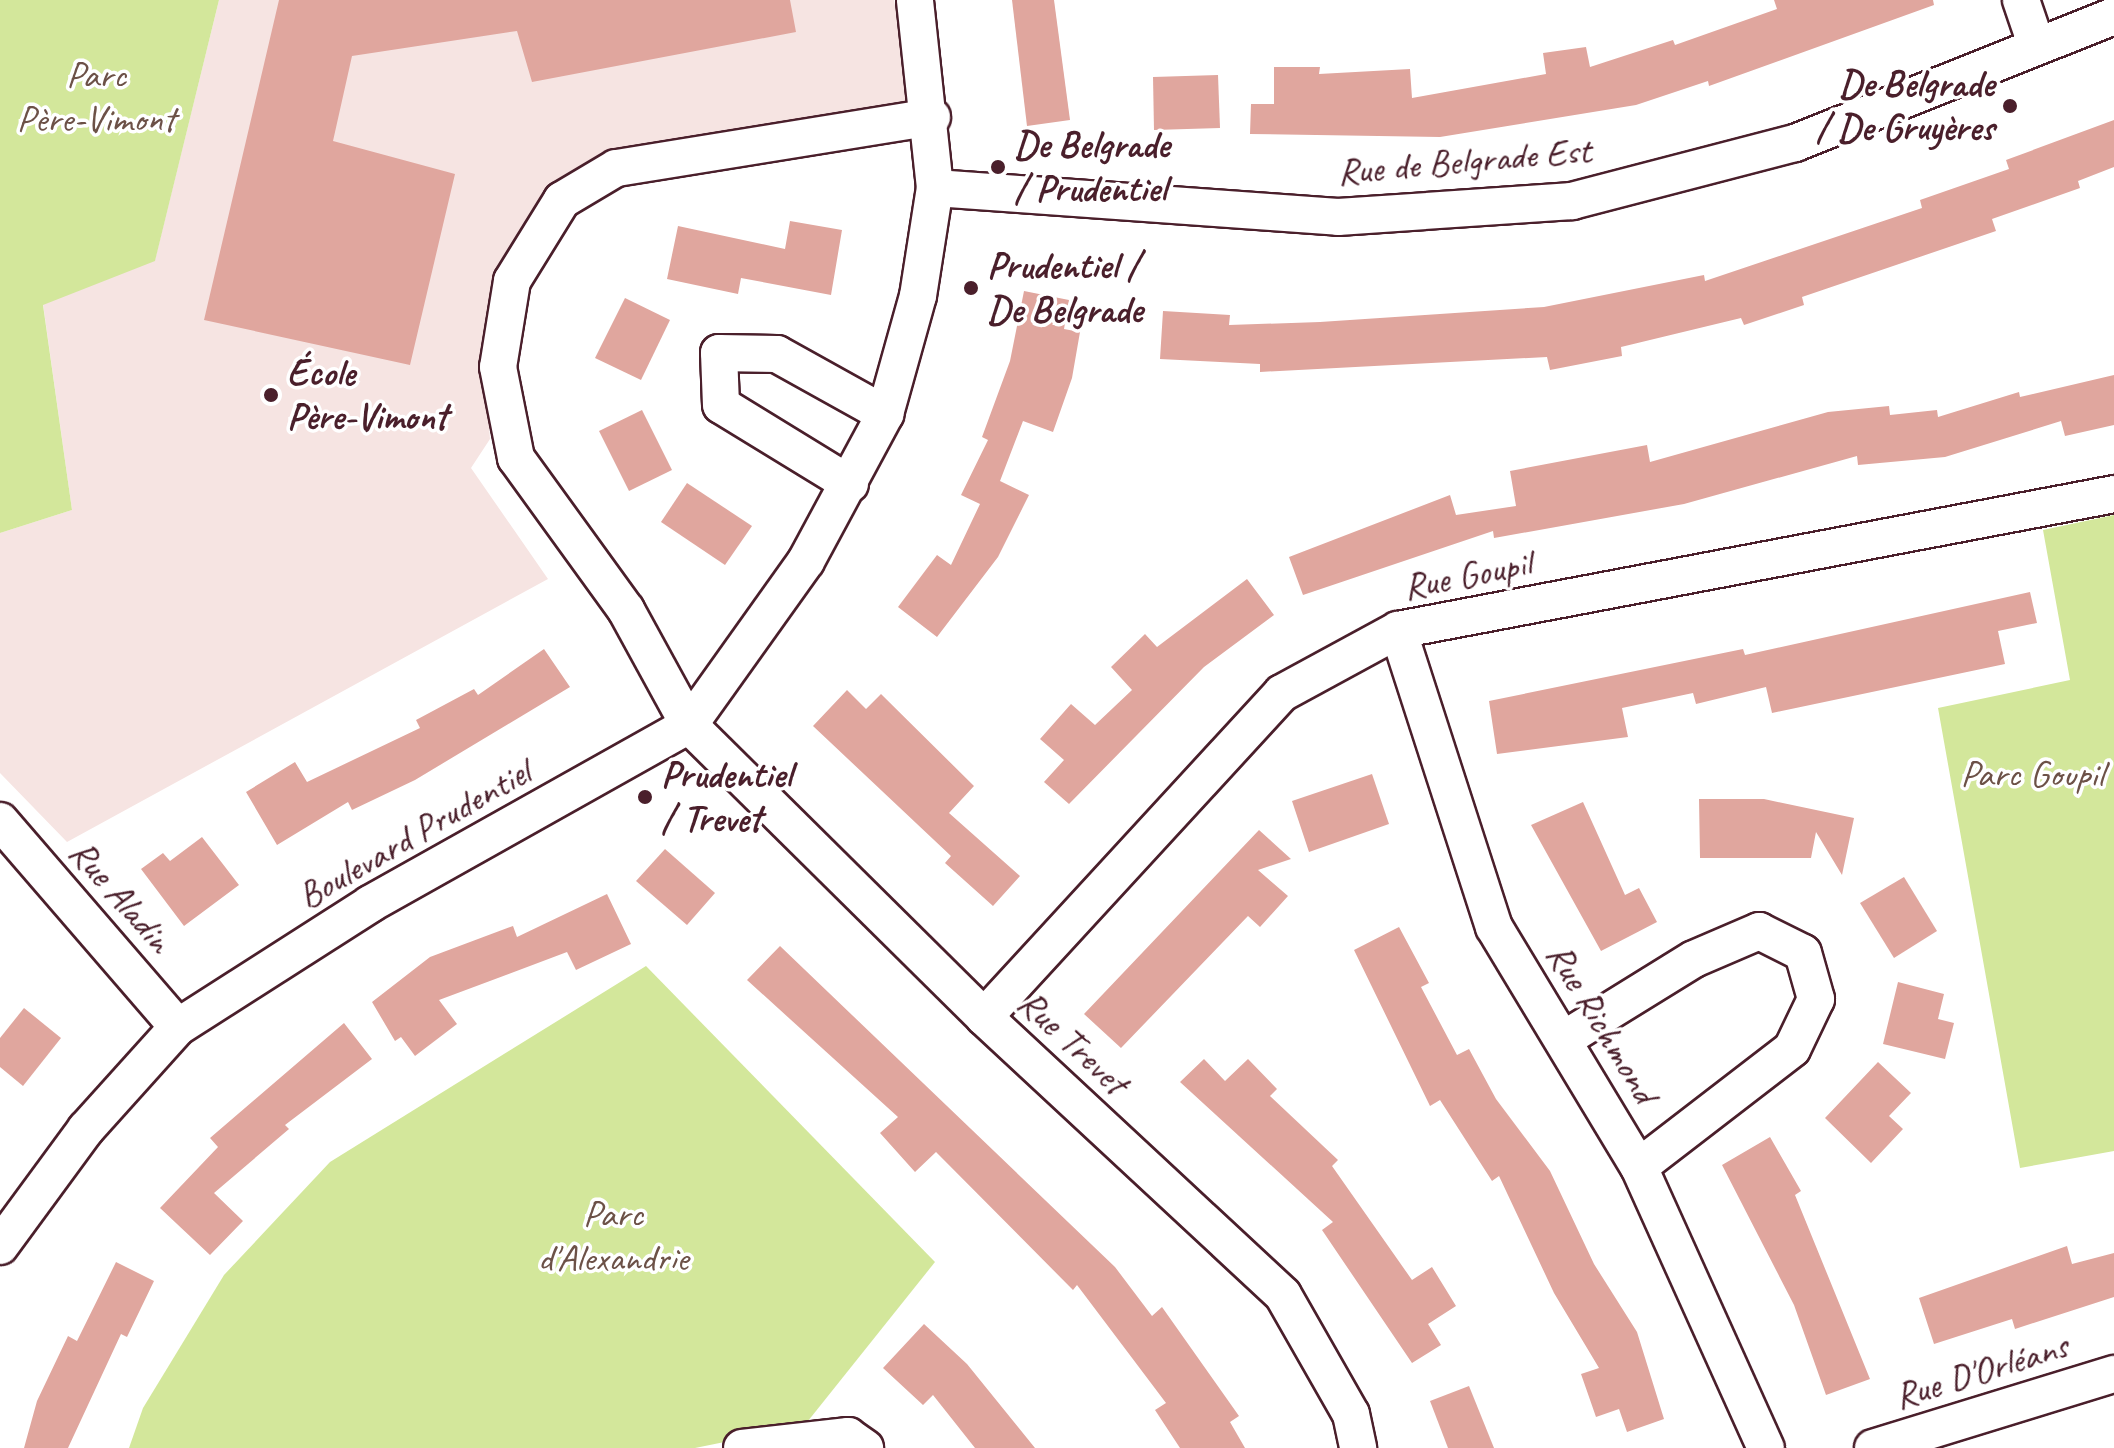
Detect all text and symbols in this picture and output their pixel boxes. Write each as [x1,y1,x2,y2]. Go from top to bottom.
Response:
park label: Parc Père-Vimont [17,52,175,142]
place label: De Belgrade / De Gruyères [1816,61,1994,150]
marker: De Belgrade / De Gruyères [2001,97,2019,115]
place label: De Belgrade / Prudentiel [1014,122,1169,212]
street label: Rue de Belgrade Est [1335,127,1593,195]
marker: De Belgrade / Prudentiel [989,158,1007,176]
place label: Prudentiel / De Belgrade [987,243,1142,332]
marker: Prudentiel / De Belgrade [962,279,980,297]
place label: École Père-Vimont [287,350,447,440]
marker: École Père-Vimont [262,386,280,404]
street label: Rue Goupil [1399,540,1535,610]
street label: Boulevard Prudentiel [289,749,539,919]
park label: Parc Goupil [1961,751,2103,797]
place label: Prudentiel / Trevet [661,752,791,842]
marker: Prudentiel / Trevet [636,788,654,806]
street label: Rue Aladin [59,830,183,962]
street label: Rue Richmond [1536,934,1668,1112]
street label: Rue Trevet [1009,980,1137,1104]
park label: Parc d'Alexandrie [538,1191,688,1280]
street label: Rue D'Orléans [1889,1323,2073,1419]

